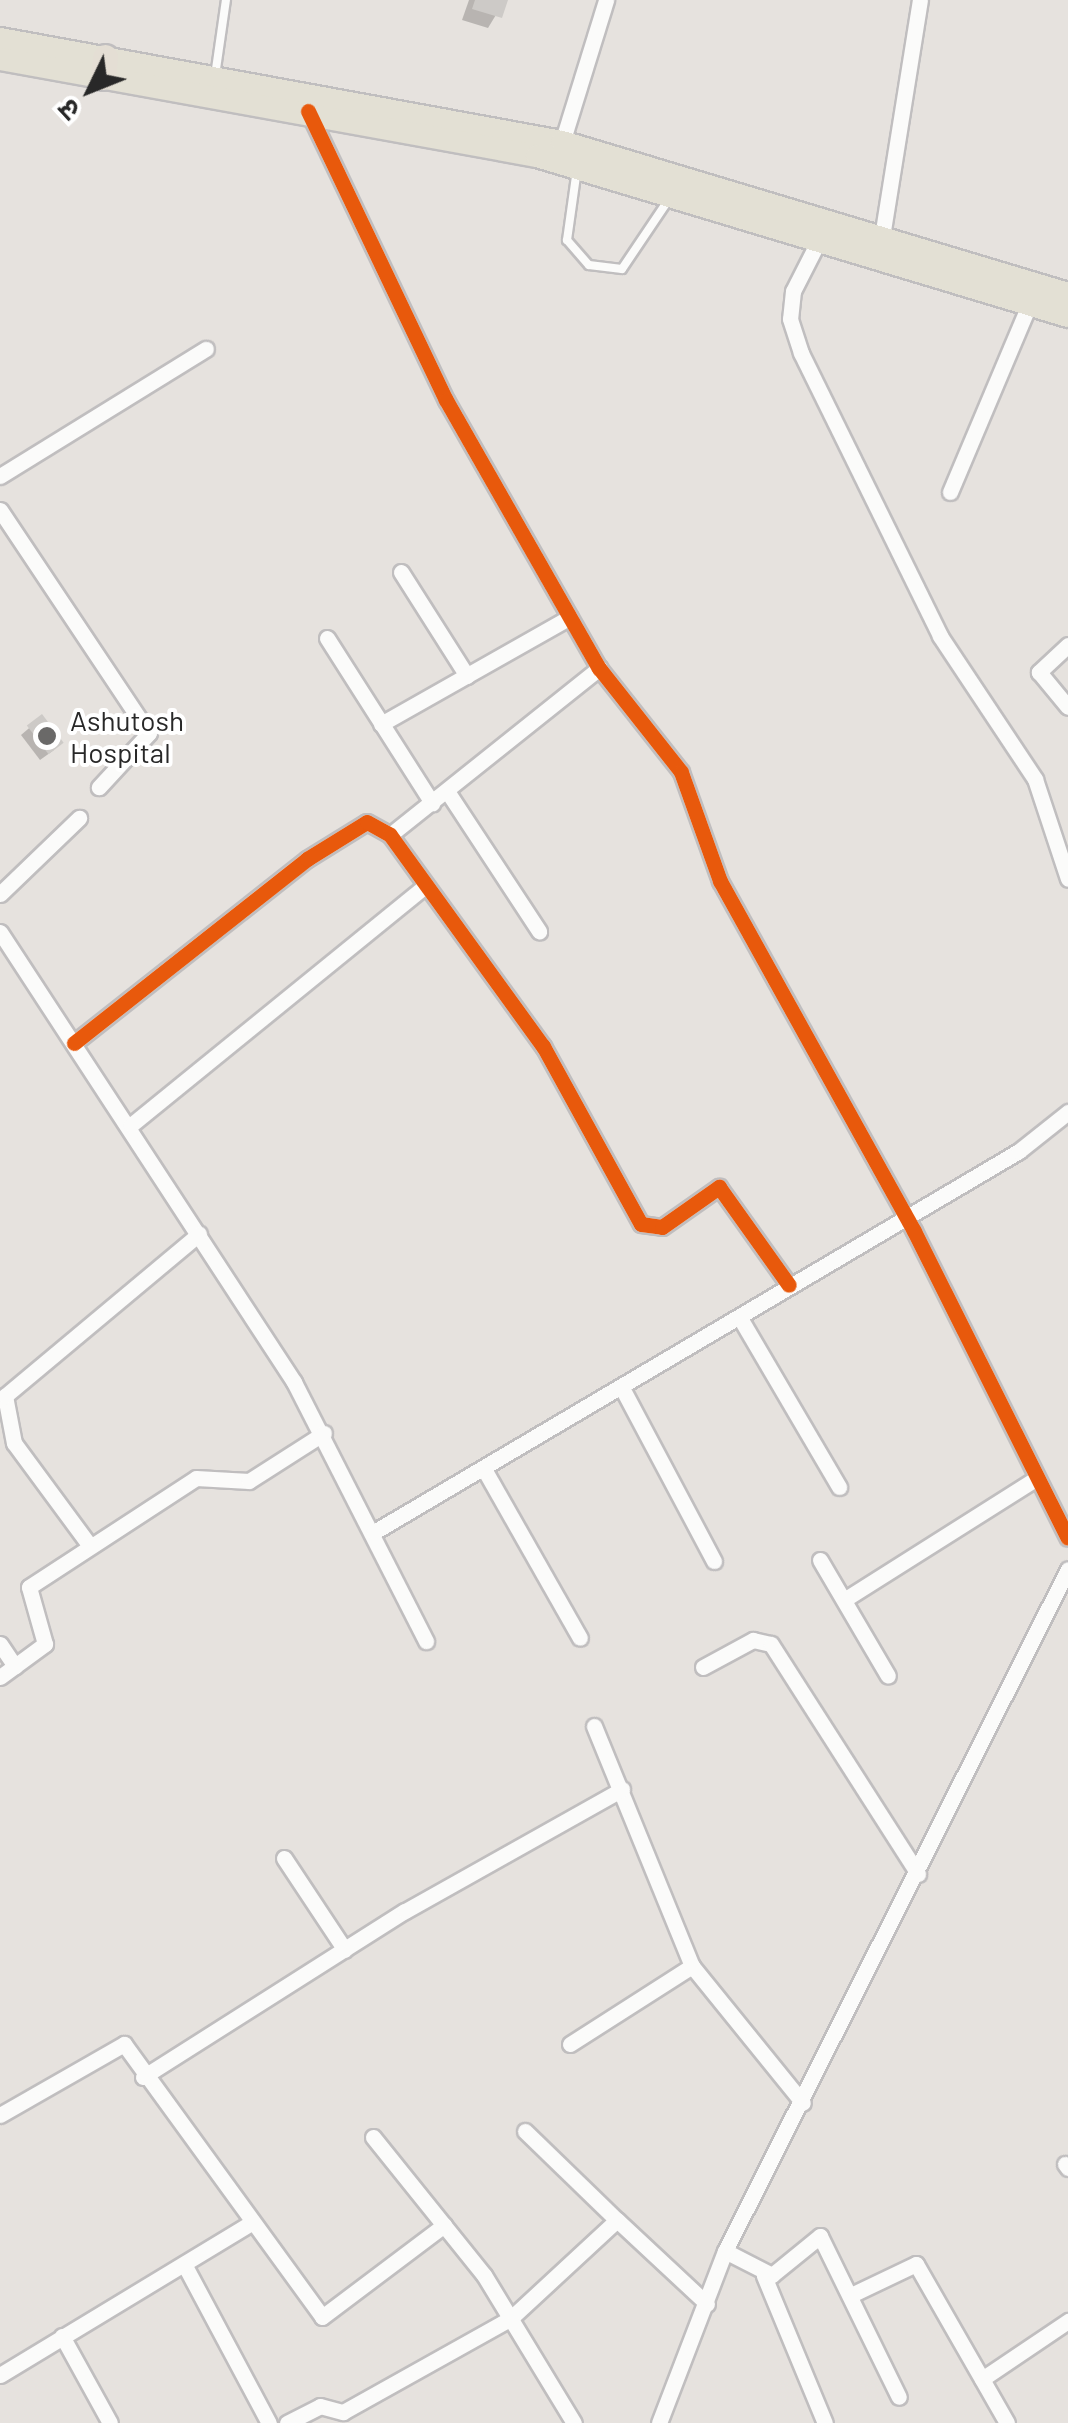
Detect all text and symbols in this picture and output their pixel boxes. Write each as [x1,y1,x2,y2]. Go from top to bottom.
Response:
north arrow [40,40,140,140]
text: उ [50,93,86,128]
place label: Ashutosh Hospital [70,703,184,769]
marker: Ashutosh Hospital [34,723,60,749]

